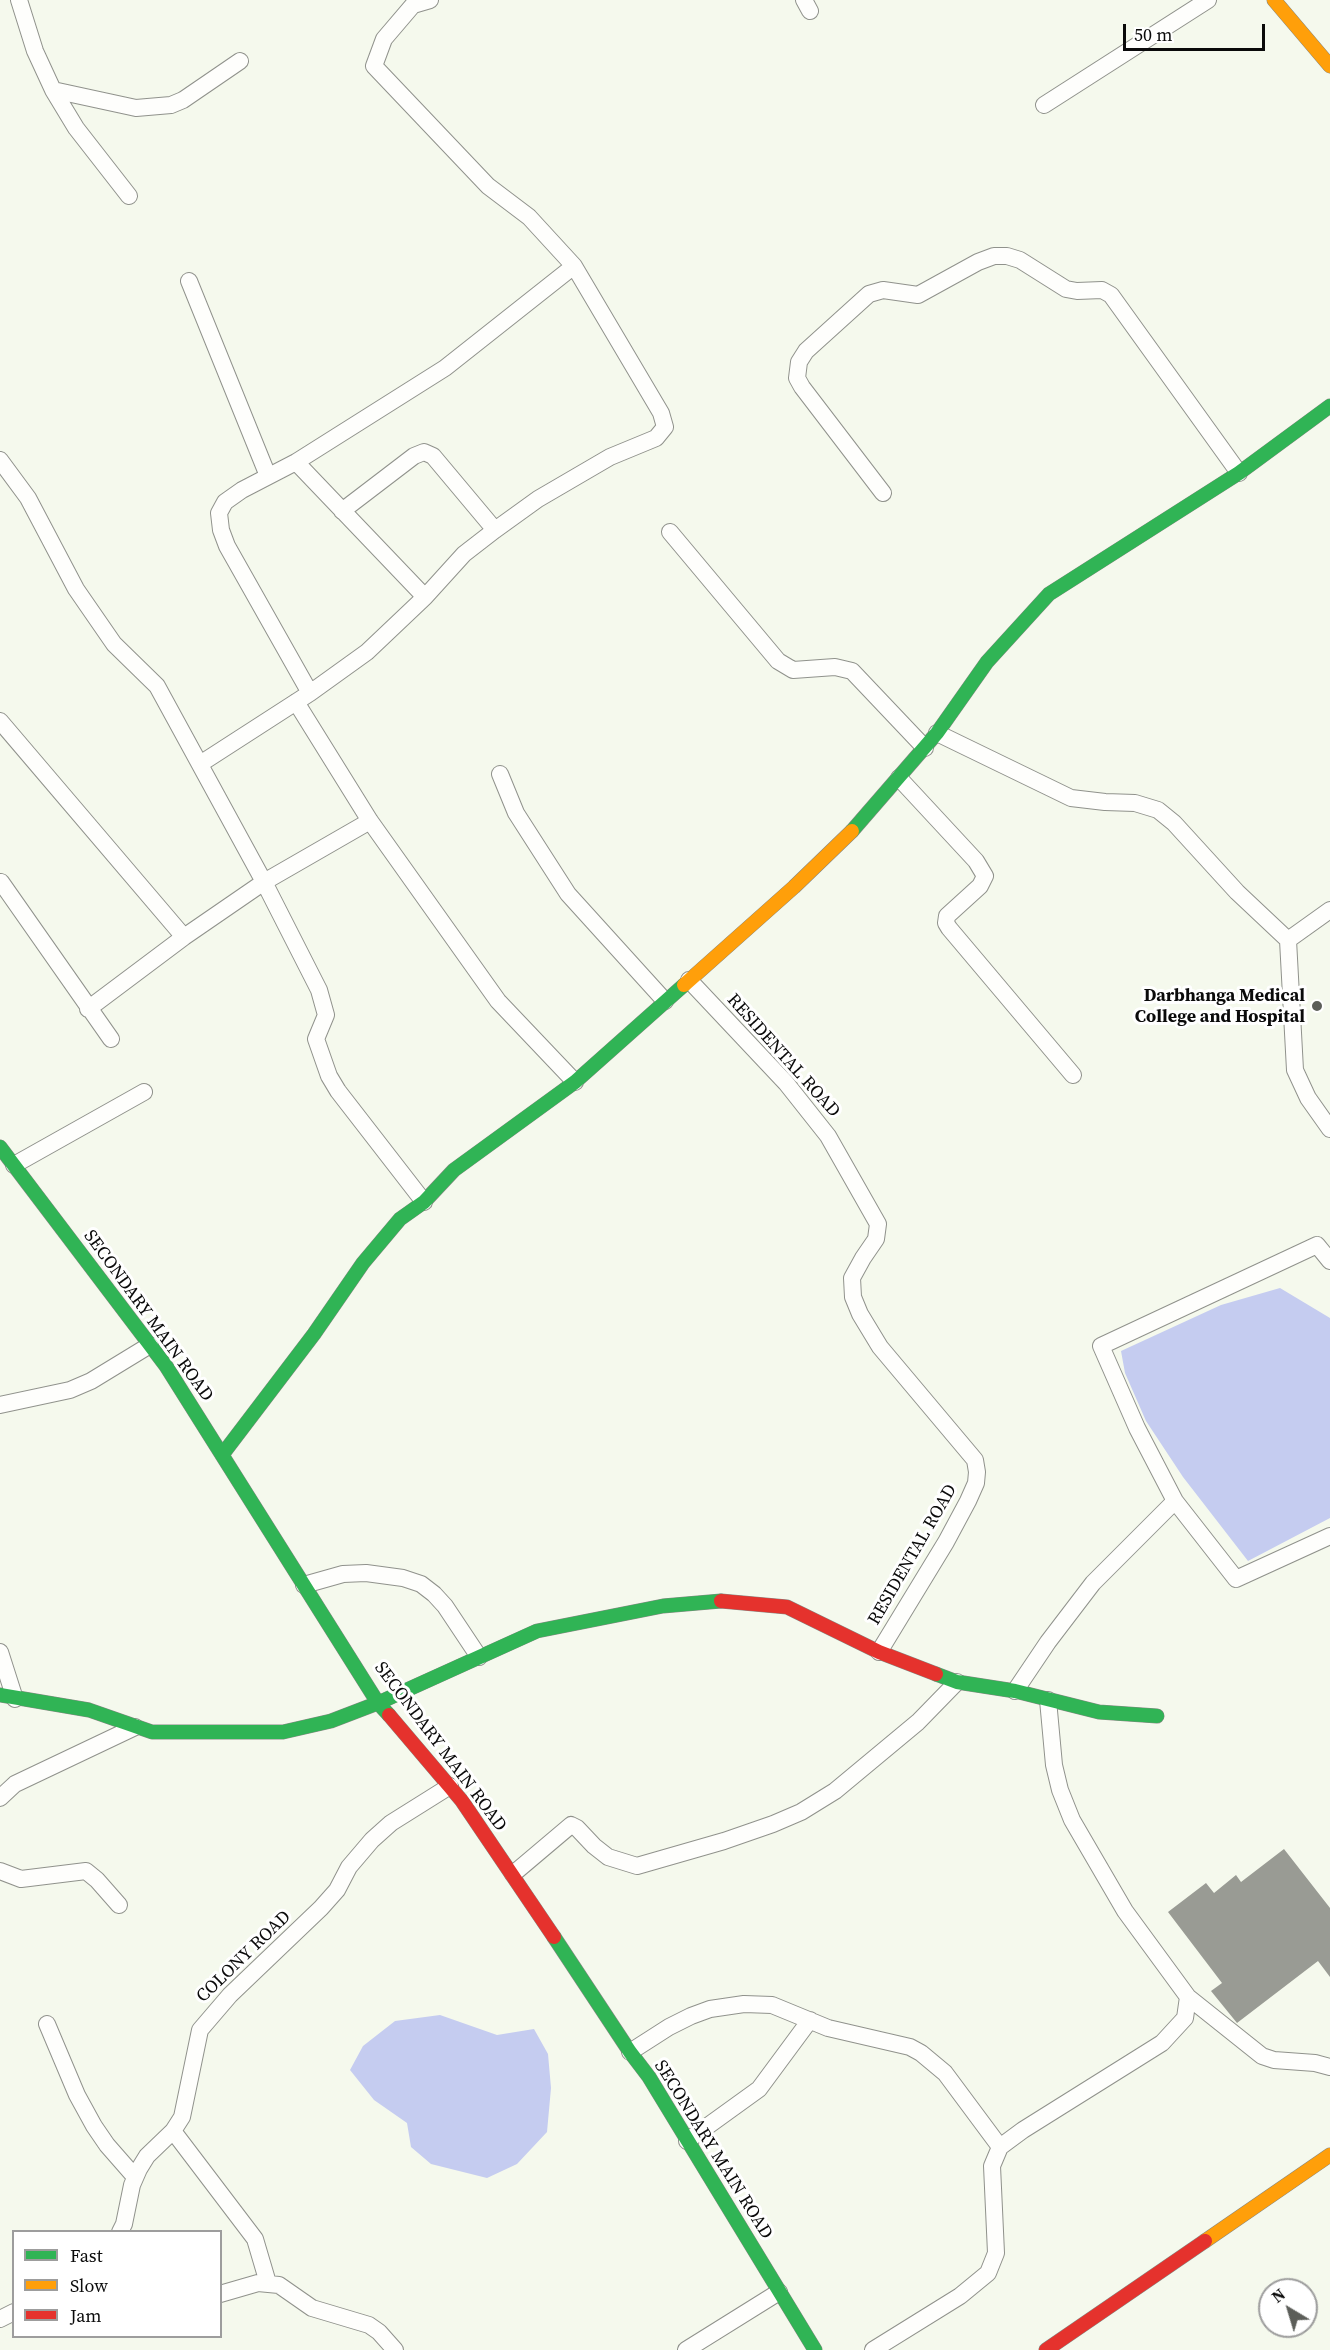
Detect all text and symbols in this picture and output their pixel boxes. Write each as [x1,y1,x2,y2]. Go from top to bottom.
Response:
scale bar [1126,12,1268,50]
text: 50 m [1134,22,1172,47]
place label: Darbhanga Medical College and Hospital [1135,985,1305,1028]
street label: RESIDENTAL ROAD [722,990,844,1122]
marker: Darbhanga Medical College and Hospital [1310,999,1324,1013]
street label: SECONDARY MAIN ROAD [79,1226,217,1406]
street label: RESIDENTAL ROAD [864,1481,962,1629]
street label: SECONDARY MAIN ROAD [369,1658,511,1836]
street label: COLONY ROAD [192,1906,296,2008]
street label: SECONDARY MAIN ROAD [649,2057,777,2243]
legend [12,2230,222,2338]
text: Fast [70,2243,103,2268]
text: Slow [70,2273,108,2298]
north arrow [1258,2278,1318,2338]
text: N [1267,2283,1290,2308]
text: Jam [70,2303,102,2328]

